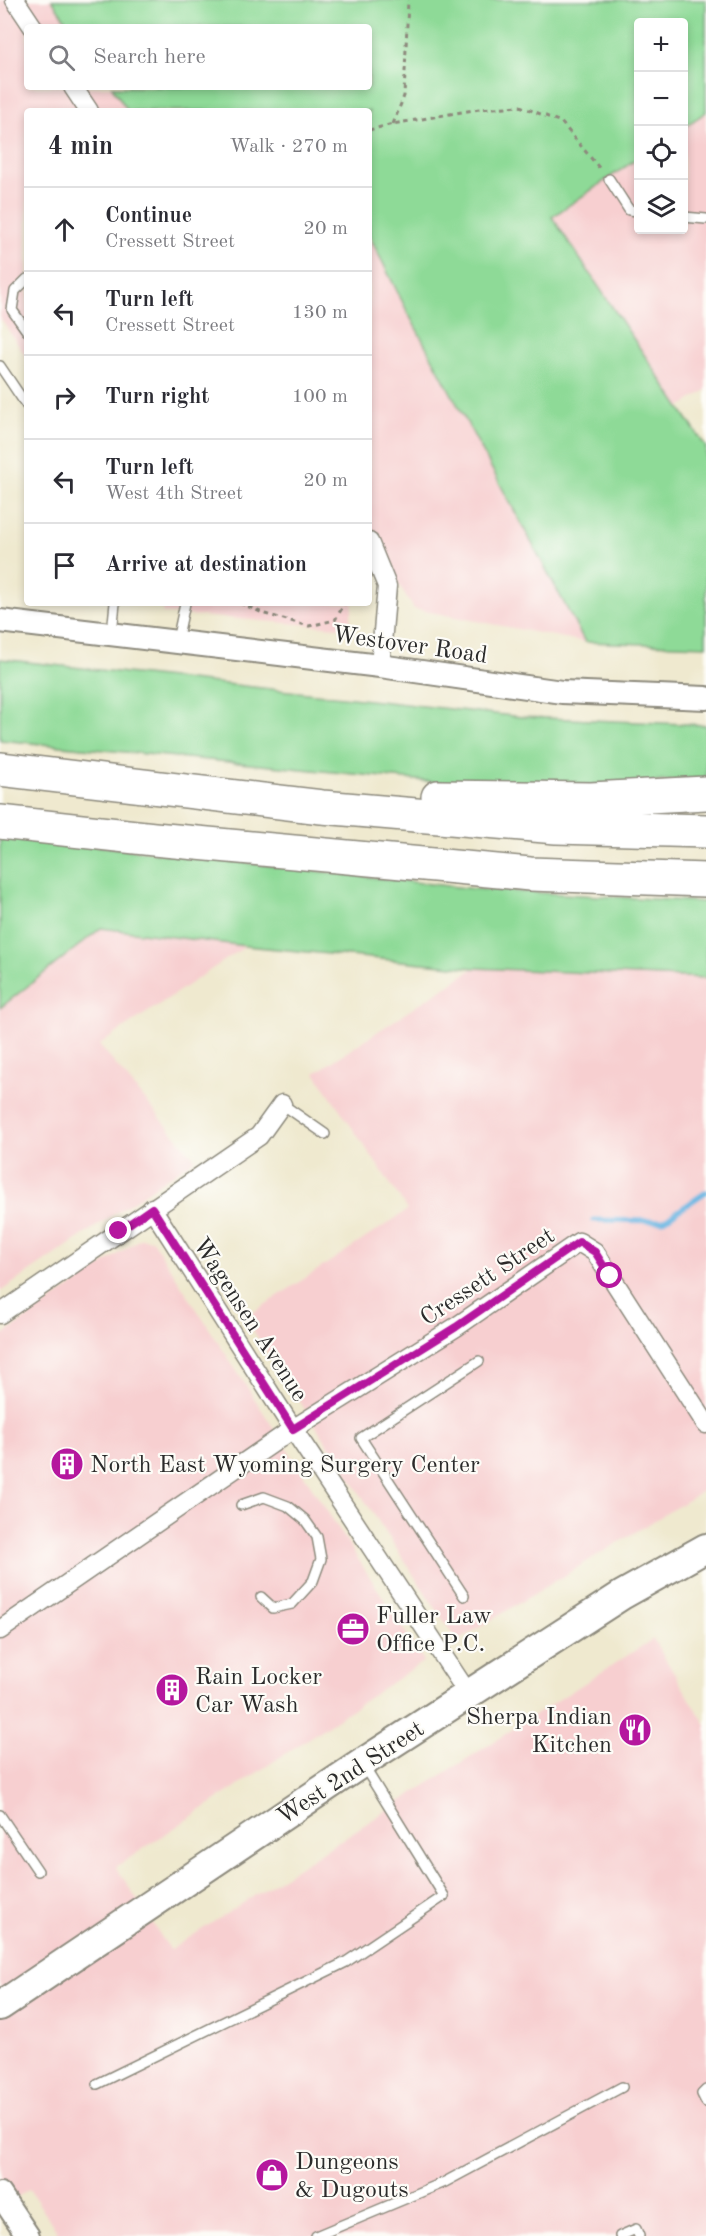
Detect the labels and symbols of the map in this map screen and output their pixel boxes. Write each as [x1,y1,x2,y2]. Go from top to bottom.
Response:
street label: Westover Road [330,623,489,669]
route end [105,1217,131,1243]
street label: Cressett Street [417,1224,559,1331]
street label: Wagensen Avenue [188,1234,311,1406]
route start [596,1262,622,1288]
building icon: North East Wyoming Surgery Center [49,1446,85,1482]
place label: North East Wyoming Surgery Center [90,1454,480,1478]
place label: Fuller Law Office P.C. [376,1605,492,1657]
office icon: Fuller Law Office P.C. [335,1611,371,1647]
place label: Rain Locker Car Wash [195,1666,322,1718]
building icon: Rain Locker Car Wash [154,1672,190,1708]
place label: Sherpa Indian Kitchen [466,1706,612,1758]
restaurant icon: Sherpa Indian Kitchen [617,1712,653,1748]
street label: West 2nd Street [273,1717,429,1830]
place label: Dungeons & Dugouts [295,2151,409,2203]
shop icon: Dungeons & Dugouts [254,2157,290,2193]

